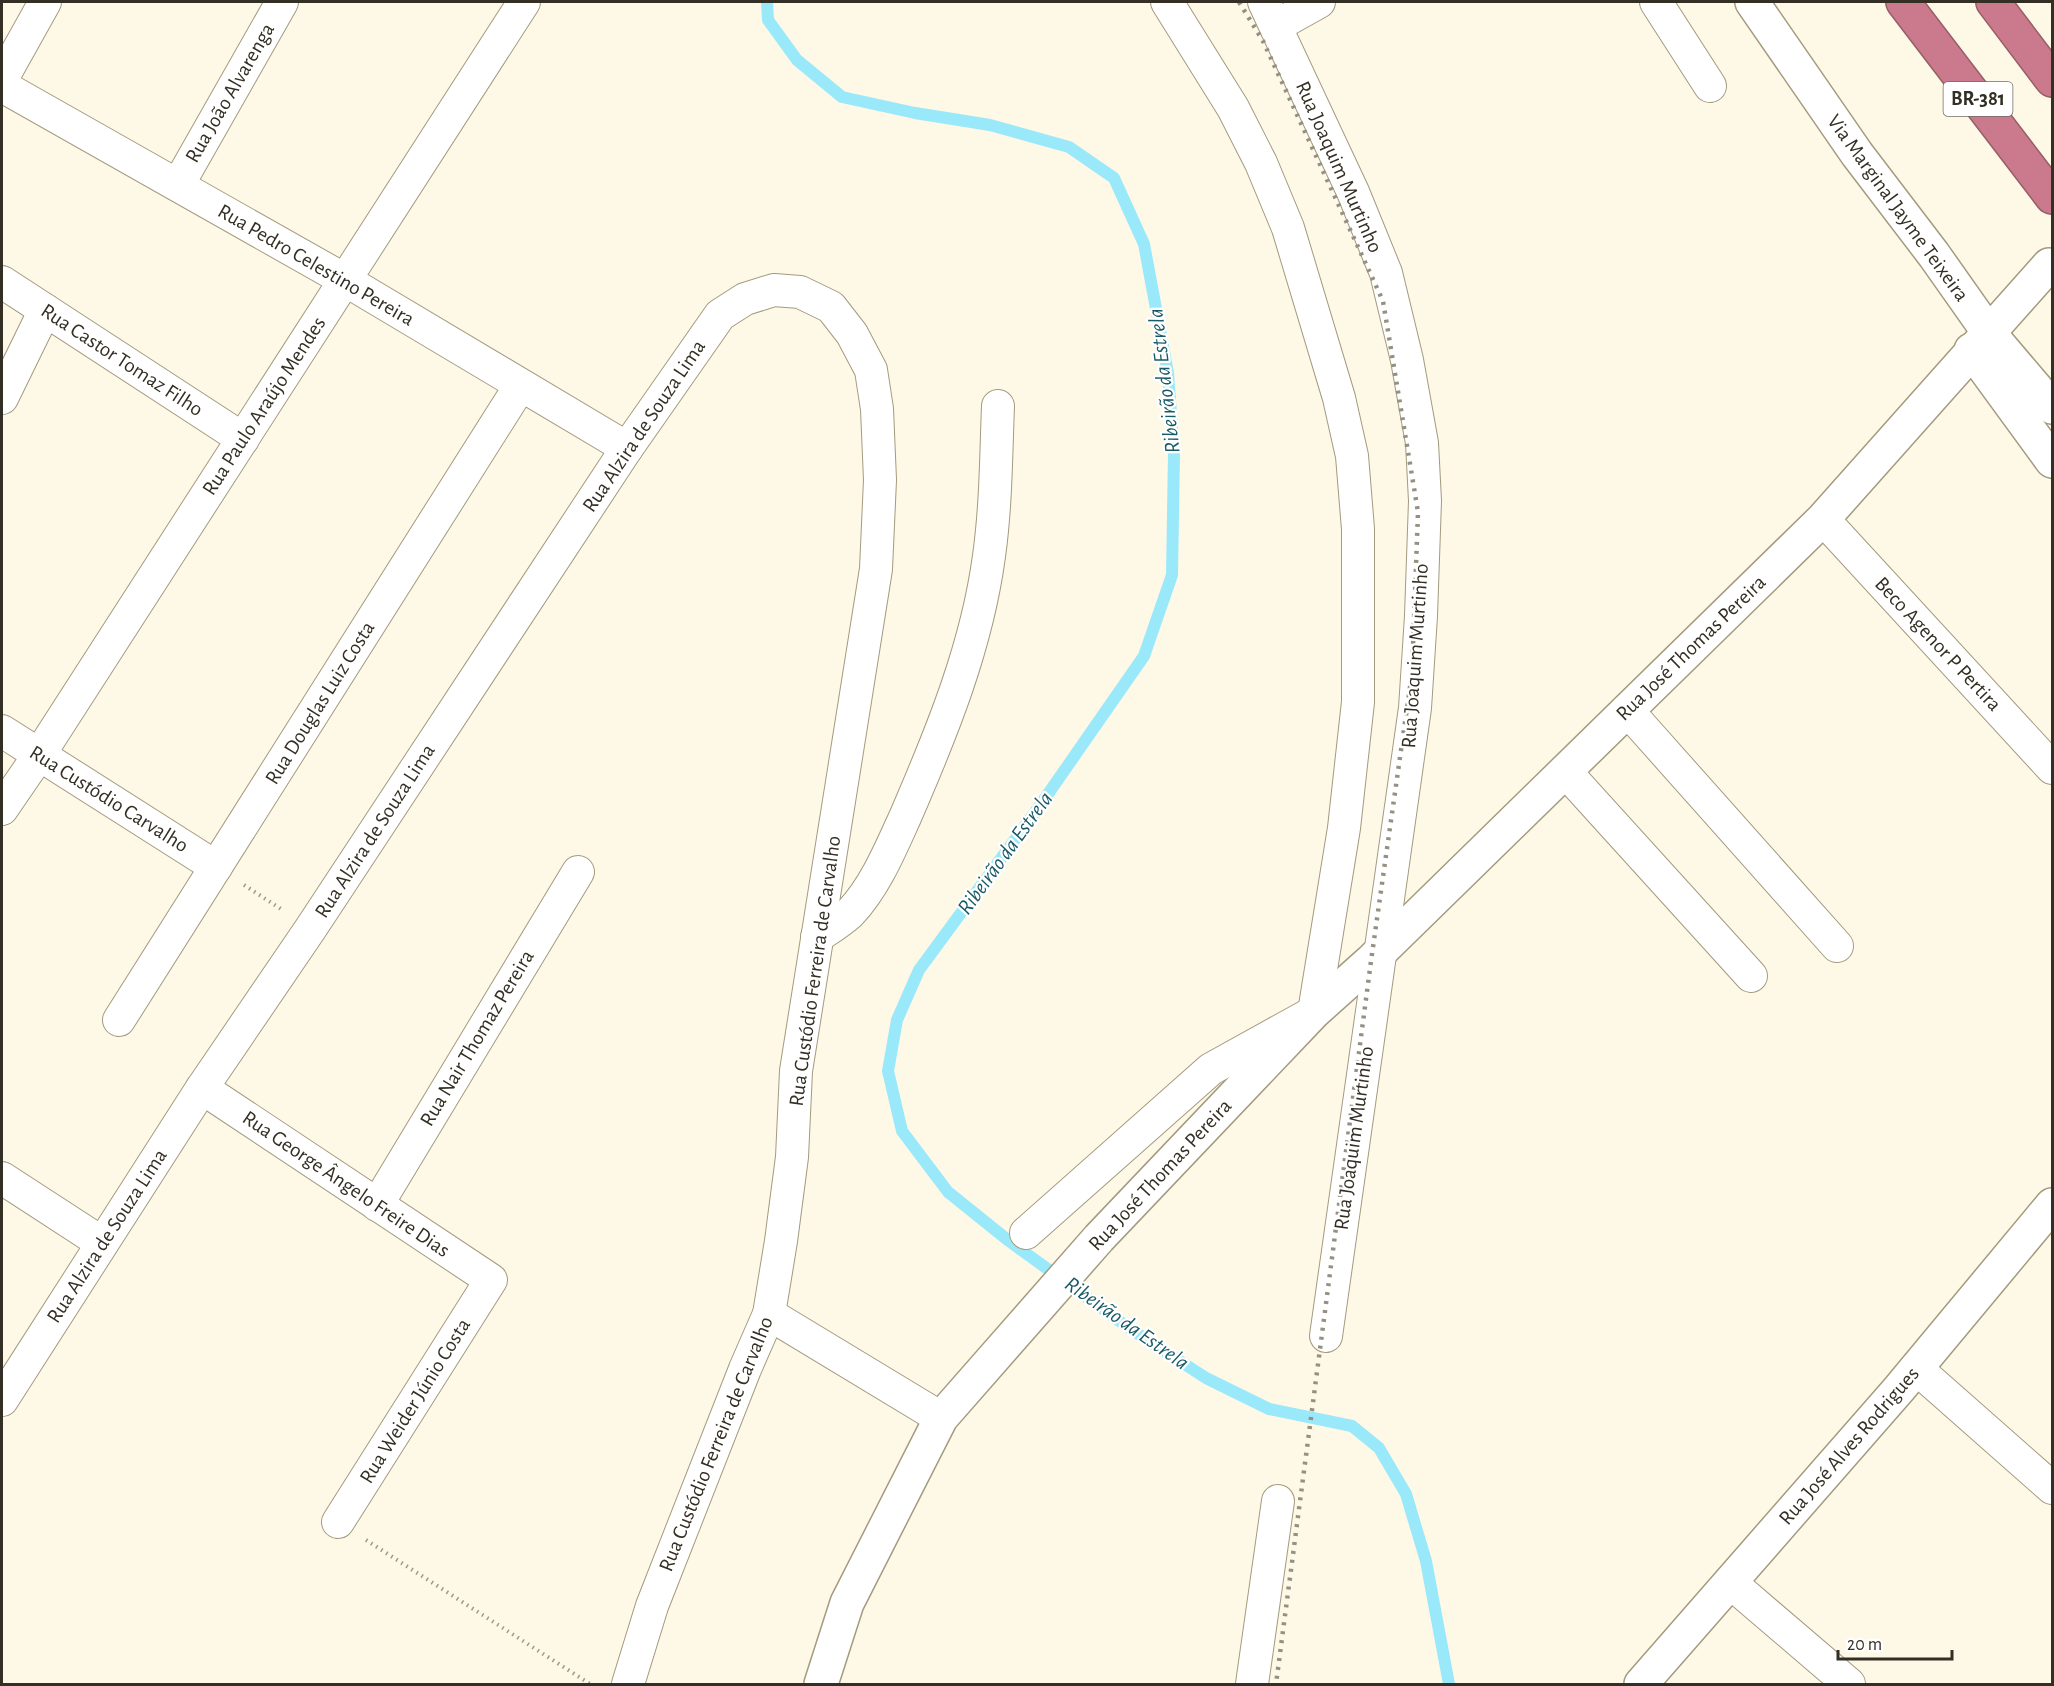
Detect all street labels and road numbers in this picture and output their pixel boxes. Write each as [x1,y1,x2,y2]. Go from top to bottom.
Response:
street label: Rua João Alvarenga [182,19,279,166]
street label: Rua Joaquim Murtinho [1292,78,1386,256]
road number: BR-381 [1944,82,2012,116]
street label: Via Marginal Jayme Teixeira [1823,111,1973,305]
street label: Rua Pedro Celestino Pereira [214,200,418,330]
street label: Rua Castor Tomaz Filho [37,300,207,420]
street label: Rua Paulo Araújo Mendes [199,313,329,499]
street label: Rua Alzira de Souza Lima [579,336,710,516]
street label: Rua Joaquim Murtinho [1398,563,1432,749]
street label: Rua José Thomas Pereira [1612,571,1770,725]
street label: Beco Agenor P Pertira [1871,573,2005,715]
street label: Rua Douglas Luiz Costa [261,618,379,788]
street label: Rua Alzira de Souza Lima [311,740,439,922]
street label: Rua Custódio Carvalho [26,742,192,856]
street label: Rua Custódio Ferreira de Carvalho [786,834,844,1108]
street label: Rua Nair Thomaz Pereira [416,946,538,1130]
street label: Rua Joaquim Murtinho [1331,1045,1377,1231]
street label: Rua José Thomas Pereira [1085,1095,1236,1255]
street label: Rua George Ângelo Freire Dias [239,1105,454,1261]
street label: Rua Alzira de Souza Lima [43,1145,171,1327]
street label: Rua Custódio Ferreira de Carvalho [655,1314,777,1574]
street label: Rua Weider Júnio Costa [356,1315,474,1487]
street label: Rua José Alves Rodrigues [1775,1363,1923,1529]

